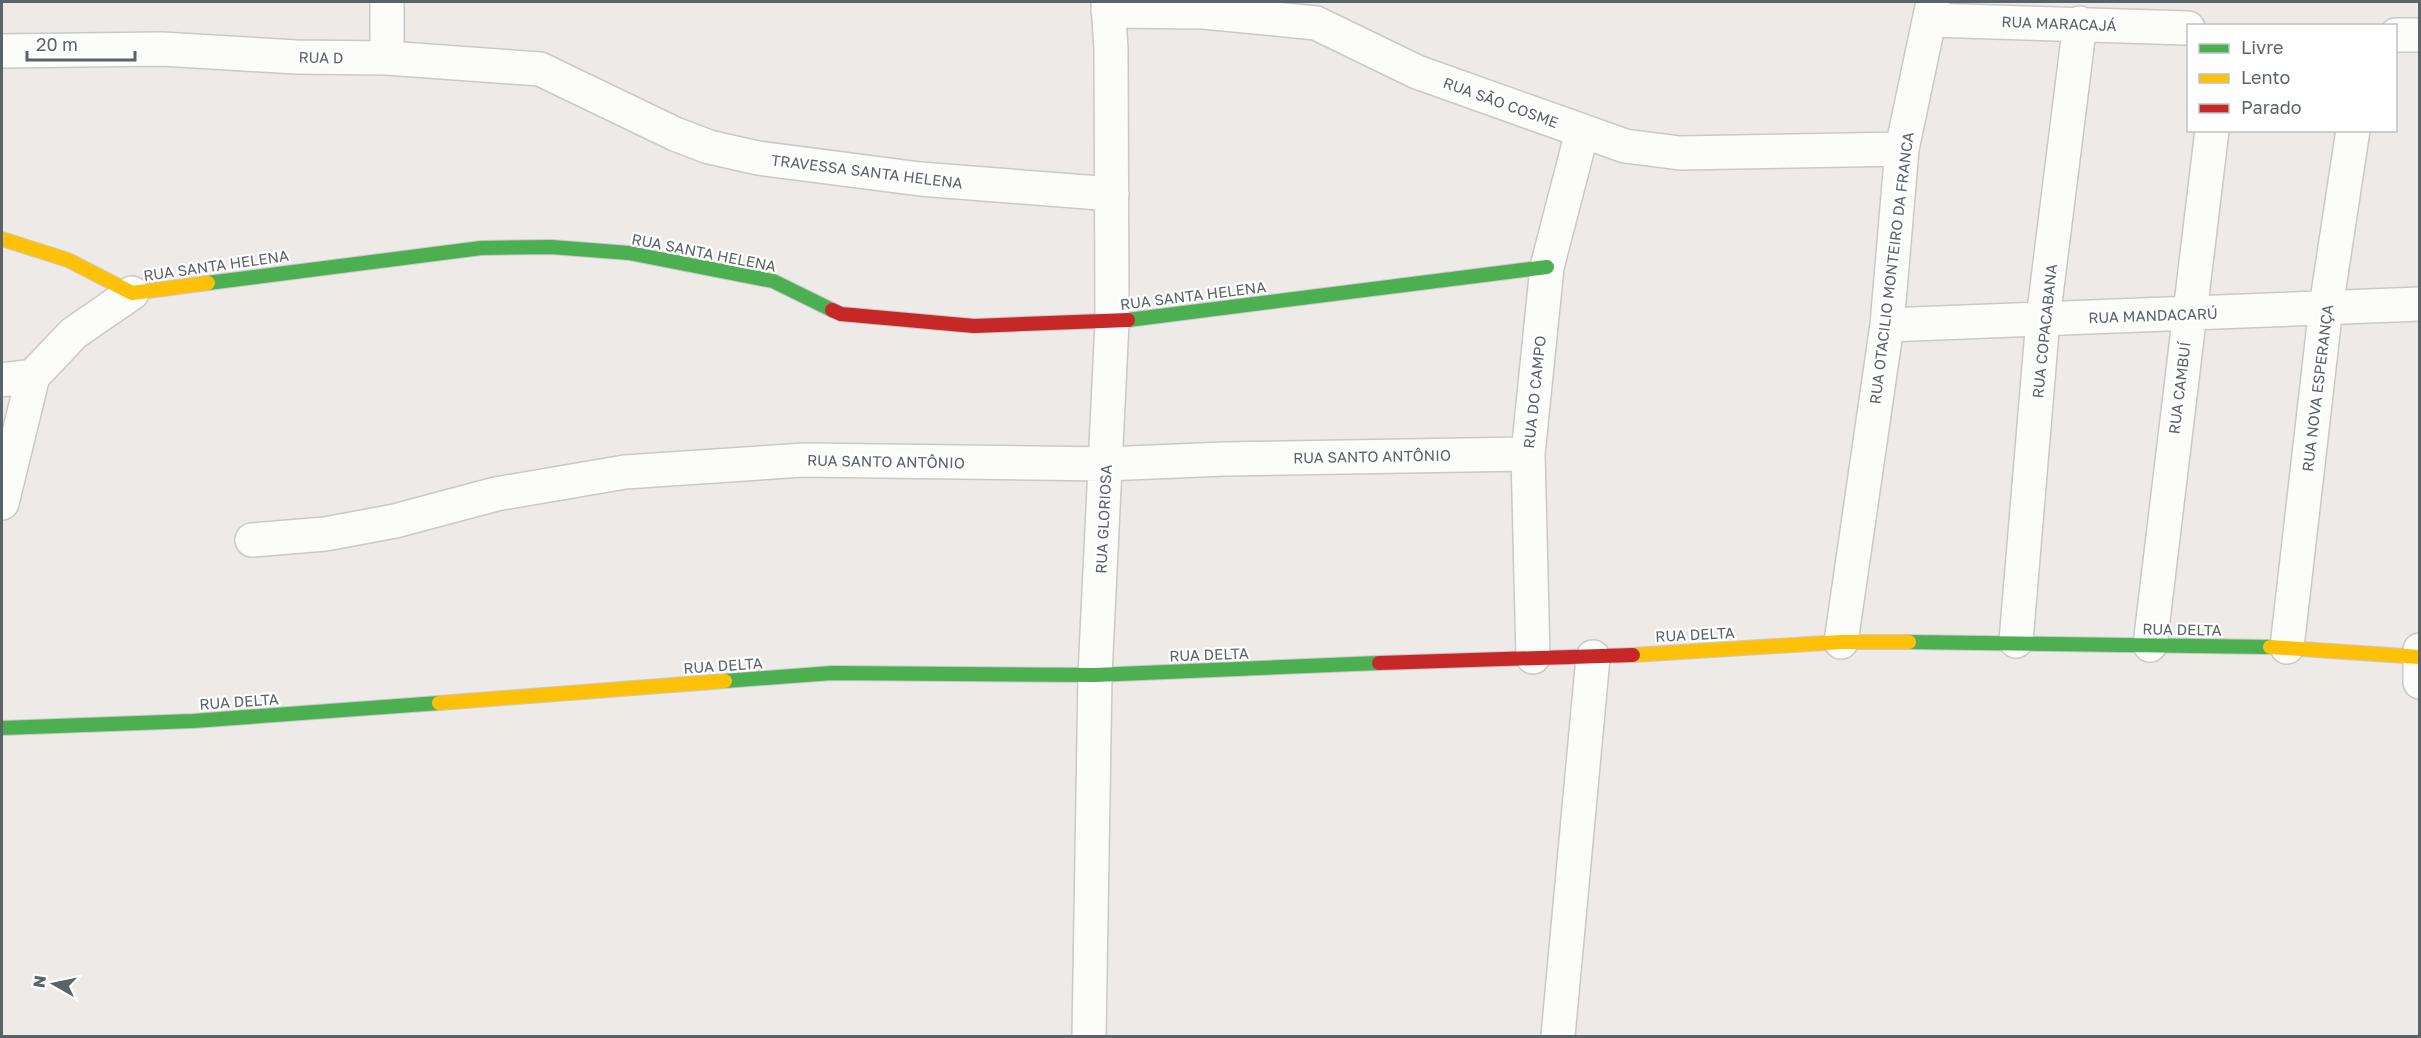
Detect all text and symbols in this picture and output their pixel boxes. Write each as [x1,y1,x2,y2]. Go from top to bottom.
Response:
street label: RUA MARACAJÁ [2001,12,2117,34]
scale bar [27,24,135,62]
legend [2187,24,2397,132]
text: 20 m [36,33,78,55]
text: Livre [2241,36,2283,58]
street label: RUA D [298,48,344,66]
text: Lento [2241,66,2290,88]
street label: RUA SÃO COSME [1441,73,1561,131]
text: Parado [2241,96,2302,118]
street label: RUA OTACILIO MONTEIRO DA FRANCA [1865,131,1917,405]
street label: TRAVESSA SANTA HELENA [770,150,964,192]
street label: RUA SANTA HELENA [630,229,778,275]
street label: RUA SANTA HELENA [142,246,290,284]
street label: RUA COPACABANA [2028,263,2060,399]
street label: RUA SANTA HELENA [1119,277,1267,313]
street label: RUA NOVA ESPERANÇA [2298,303,2336,473]
street label: RUA MANDACARÚ [2088,304,2218,326]
street label: RUA DO CAMPO [1519,335,1549,449]
street label: RUA CAMBUÍ [2164,340,2194,435]
street label: RUA SANTO ANTÔNIO [1293,446,1451,466]
street label: RUA SANTO ANTÔNIO [807,451,965,471]
street label: RUA GLORIOSA [1091,464,1115,574]
street label: RUA DELTA [2142,619,2222,639]
street label: RUA DELTA [1655,623,1735,645]
street label: RUA DELTA [1169,644,1249,664]
street label: RUA DELTA [683,653,763,677]
street label: RUA DELTA [199,689,279,713]
north arrow [24,954,84,1014]
text: N [28,974,50,989]

